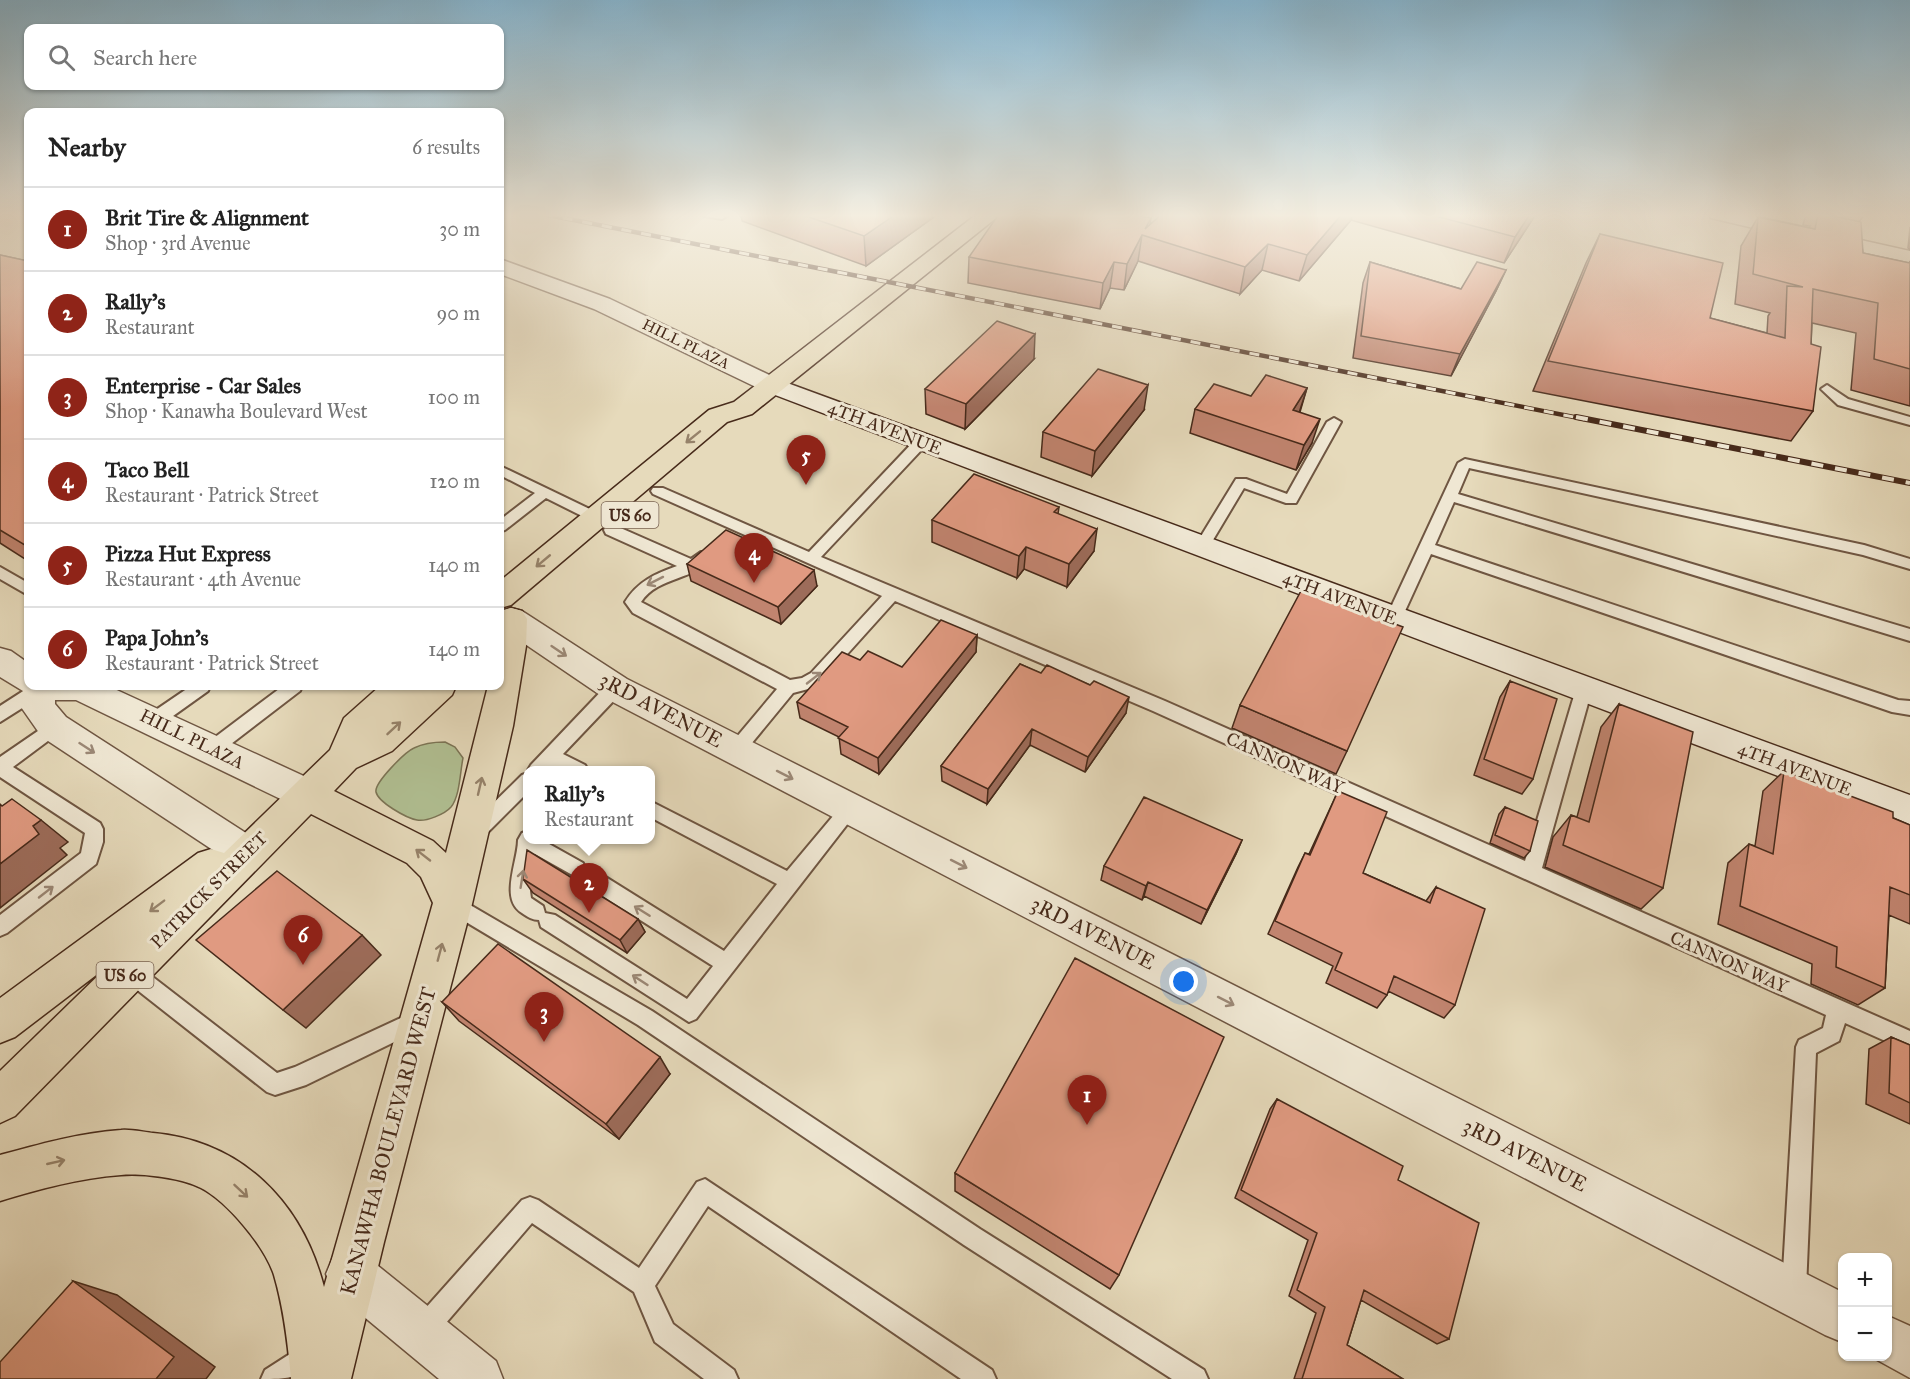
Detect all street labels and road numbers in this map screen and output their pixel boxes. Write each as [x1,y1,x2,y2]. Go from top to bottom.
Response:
street label: HILL PLAZA [640,315,732,373]
street label: 4TH AVENUE [825,396,945,460]
road number: US 60 [602,502,658,528]
street label: 4TH AVENUE [1280,566,1400,630]
street label: 3RD AVENUE [595,667,727,753]
street label: HILL PLAZA [136,704,248,774]
street label: CANNON WAY [1223,727,1348,799]
street label: 4TH AVENUE [1735,737,1855,801]
street label: PATRICK STREET [146,827,272,953]
street label: 3RD AVENUE [1027,891,1159,975]
street label: CANNON WAY [1667,926,1792,998]
road number: US 60 [96,962,154,988]
street label: KANAWHA BOULEVARD WEST [334,984,442,1298]
street label: 3RD AVENUE [1459,1113,1591,1197]

